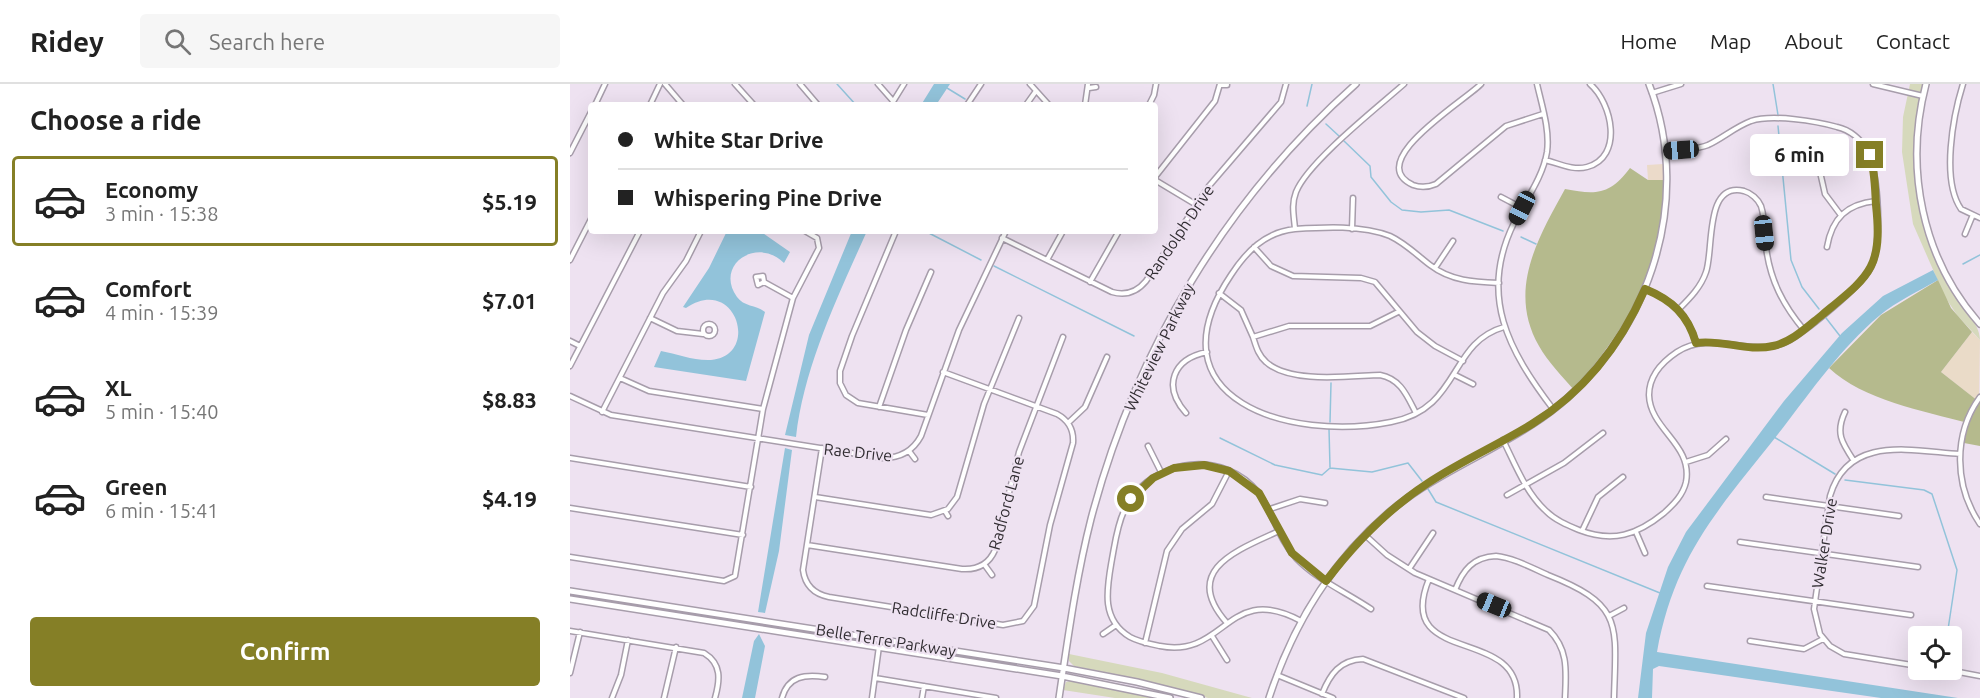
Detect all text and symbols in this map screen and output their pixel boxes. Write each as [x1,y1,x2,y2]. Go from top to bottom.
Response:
search box [140,14,560,68]
icon: search [161,25,194,58]
text: Ridey [30,26,104,57]
text: Search here [209,29,325,54]
text: Home [1620,29,1677,53]
text: Map [1710,29,1751,53]
text: About [1784,29,1843,53]
text: Contact [1876,29,1950,53]
text: Choose a ride [30,105,202,135]
text: White Star Drive [654,127,824,152]
callout: 6 min [1750,134,1849,176]
car [1662,140,1700,160]
route end [1856,141,1883,168]
text: 6 min [1774,143,1825,166]
icon: car [33,174,87,228]
text: Economy [105,177,198,202]
street label: Randolph Drive [1141,181,1217,283]
text: Whispering Pine Drive [654,185,882,210]
car [1506,188,1538,228]
text: $5.19 [482,189,537,214]
text: 3 min · 15:38 [105,202,219,225]
car [1753,214,1775,252]
icon: car [33,273,87,327]
text: Comfort [105,276,192,301]
street label: Whiteview Parkway [1120,280,1198,414]
text: $7.01 [482,288,537,313]
text: 4 min · 15:39 [105,301,219,324]
icon: car [33,372,87,426]
text: XL [105,375,132,400]
text: $8.83 [482,387,537,412]
text: 5 min · 15:40 [105,400,219,423]
street label: Rae Drive [823,439,893,465]
street label: Radford Lane [985,454,1027,552]
icon: car [33,471,87,525]
text: Green [105,474,167,499]
route start [1117,485,1144,512]
text: $4.19 [482,486,537,511]
street label: Walker Drive [1808,497,1840,589]
text: 6 min · 15:41 [105,499,219,522]
car [1474,590,1514,620]
street label: Radcliffe Drive [890,598,998,632]
button: Confirm [30,617,540,686]
street label: Belle Terre Parkway [815,620,958,660]
map controls [1908,626,1962,680]
button: locate [1908,626,1962,680]

